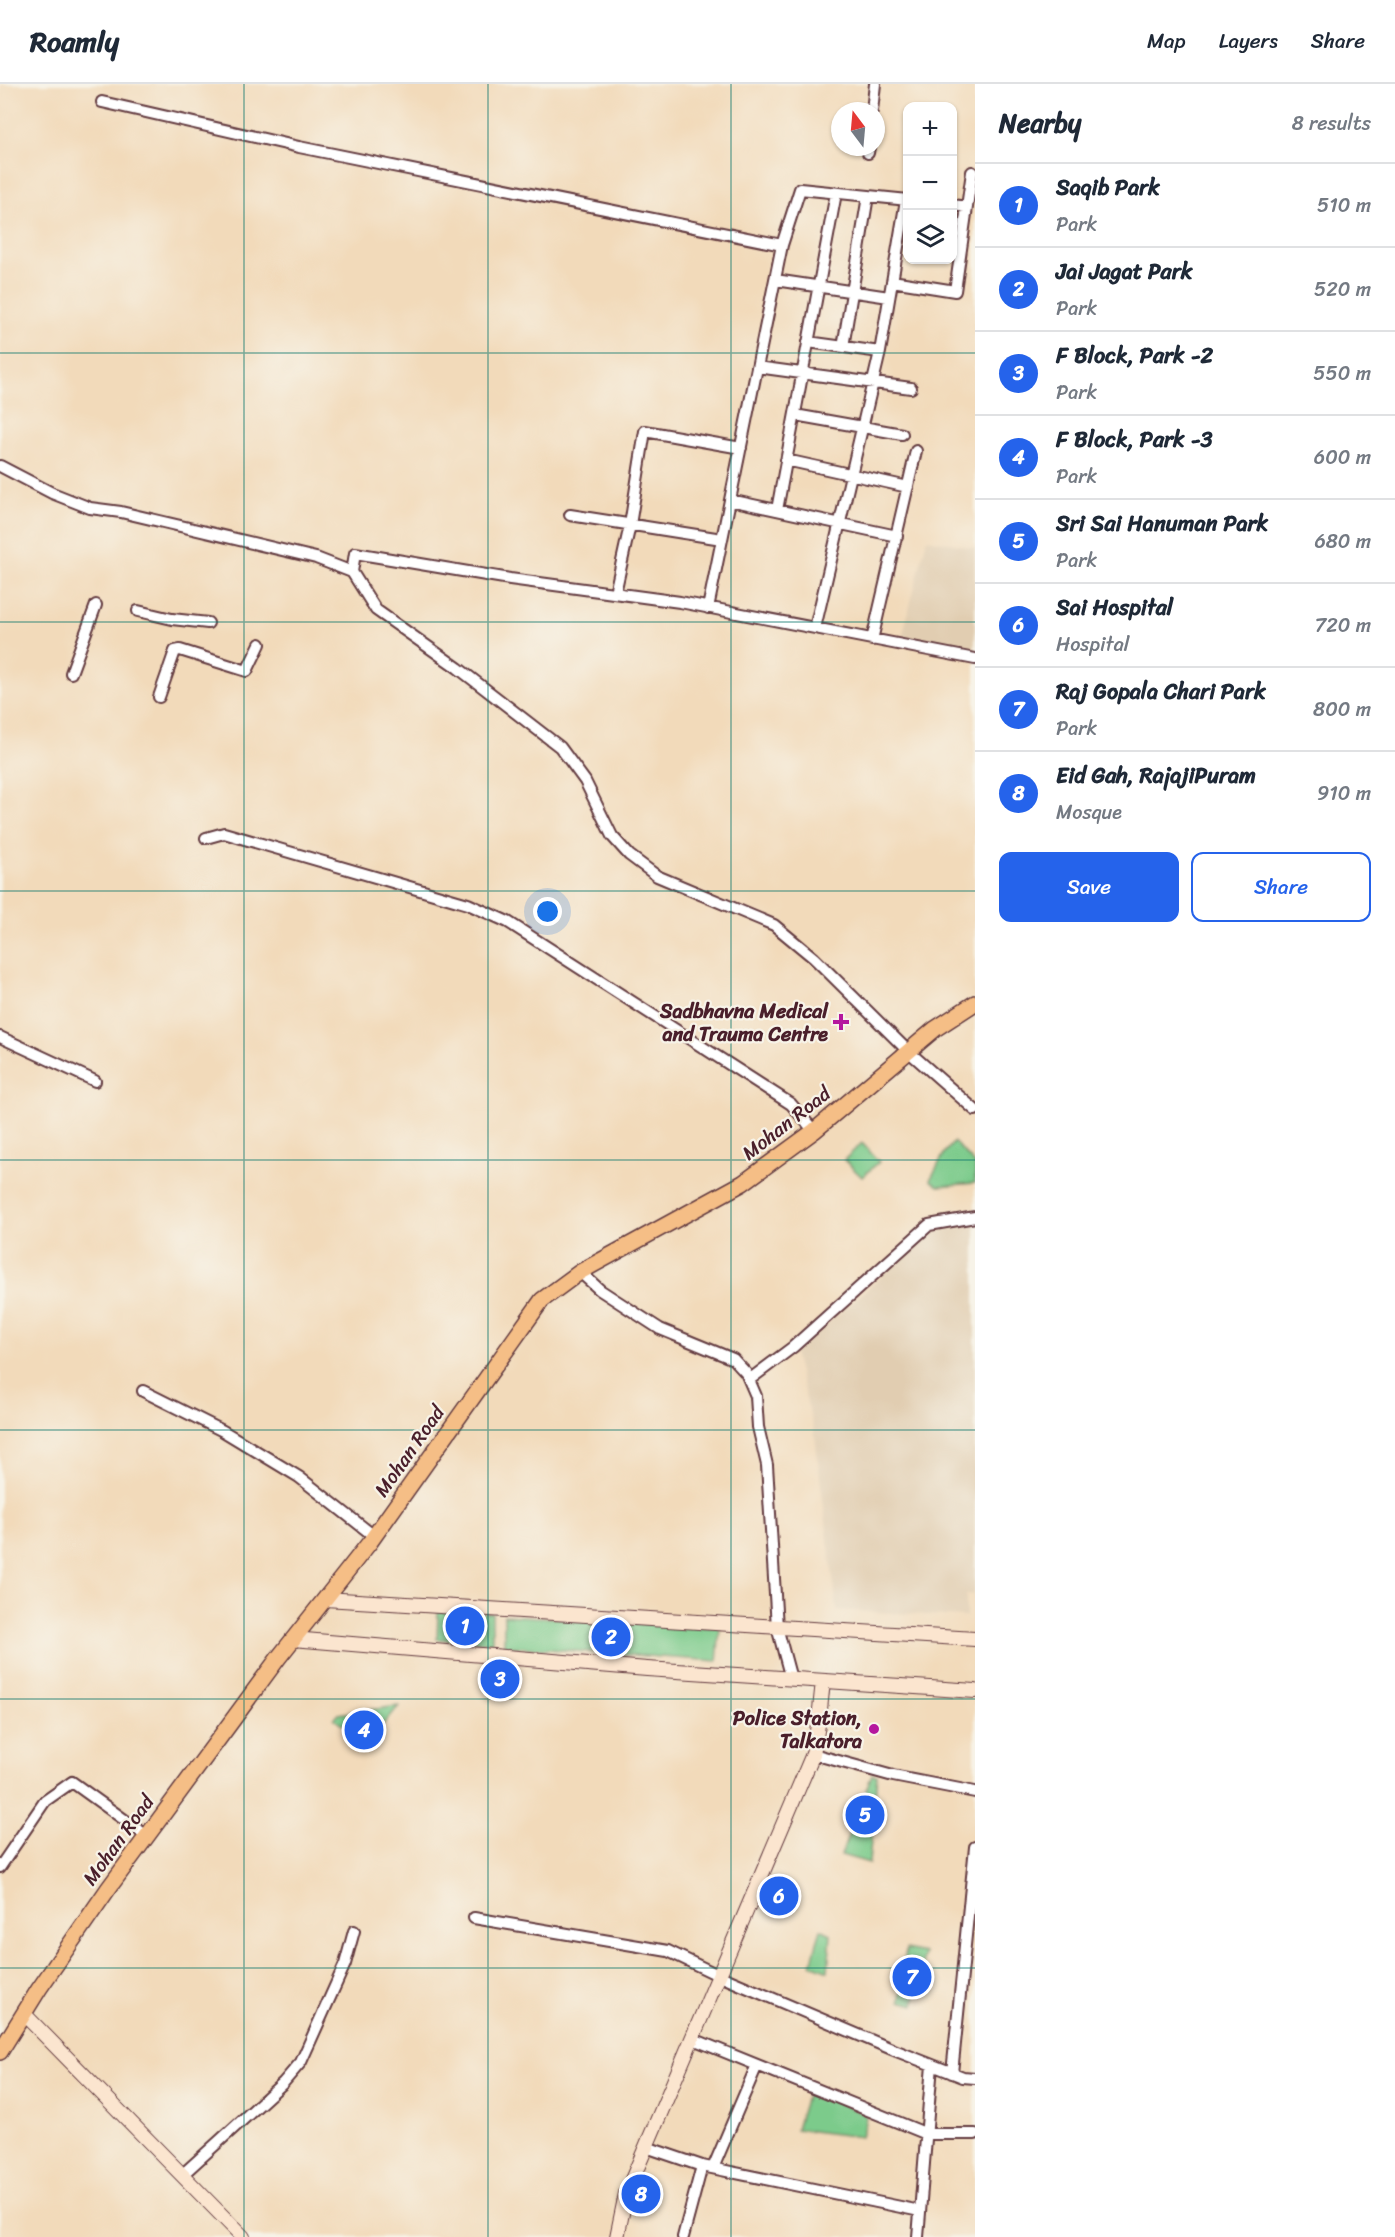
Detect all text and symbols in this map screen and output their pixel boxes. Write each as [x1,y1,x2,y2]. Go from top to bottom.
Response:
text: Roamly [30,17,119,66]
text: Map [1147,22,1186,60]
text: Layers [1219,22,1278,60]
text: Share [1311,22,1365,60]
text: Nearby [999,100,1081,146]
north arrow [831,102,885,156]
map controls [903,102,957,264]
button: + [903,102,957,156]
text: 8 results [1292,106,1371,141]
button: − [903,156,957,210]
text: Saqib Park [1056,168,1160,207]
text: 1 [1014,188,1023,223]
text: 510 m [1317,188,1371,223]
text: Park [1056,207,1097,242]
button: layers [903,210,957,264]
text: Jai Jagat Park [1056,252,1192,291]
text: 2 [1013,272,1024,307]
text: 520 m [1314,272,1371,307]
text: Park [1056,291,1097,326]
text: F Block, Park -2 [1056,336,1213,375]
text: 3 [1013,356,1024,391]
text: 550 m [1313,356,1371,391]
text: Park [1056,375,1097,410]
text: F Block, Park -3 [1056,420,1213,459]
text: 4 [1012,440,1025,475]
text: 600 m [1314,440,1371,475]
text: Park [1056,459,1097,494]
text: Sri Sai Hanuman Park [1056,504,1268,543]
text: 5 [1012,524,1025,559]
text: 680 m [1314,524,1371,559]
text: Park [1056,543,1097,578]
text: Sai Hospital [1056,588,1173,627]
text: 6 [1013,608,1024,643]
text: 720 m [1315,608,1371,643]
text: Hospital [1056,627,1129,662]
text: Raj Gopala Chari Park [1056,672,1266,711]
text: 7 [1013,692,1024,727]
text: 800 m [1313,692,1371,727]
text: Park [1056,711,1097,746]
text: Eid Gah, RajajiPuram [1056,756,1256,795]
text: 8 [1012,776,1025,811]
text: 910 m [1317,776,1371,811]
text: Mosque [1056,795,1122,830]
button: Save [999,852,1179,922]
button: Share [1191,852,1371,922]
your location [533,897,562,926]
place label: Sadbhavna Medical and Trauma Centre [659,994,829,1052]
marker: Sadbhavna Medical and Trauma Centre [832,1013,850,1031]
street label: Mohan Road [734,1076,840,1170]
street label: Mohan Road [365,1397,455,1505]
pin: 1 [446,1604,484,1648]
pin: 2 [592,1614,630,1660]
pin: 3 [480,1656,520,1702]
place label: Police Station, Talkatora [733,1701,862,1759]
pin: 4 [344,1708,384,1752]
marker: Police Station, Talkatora [867,1722,881,1736]
street label: Mohan Road [73,1786,164,1893]
pin: 5 [846,1792,884,1838]
pin: 6 [760,1874,798,1918]
pin: 7 [892,1954,932,2000]
pin: 8 [622,2172,660,2216]

